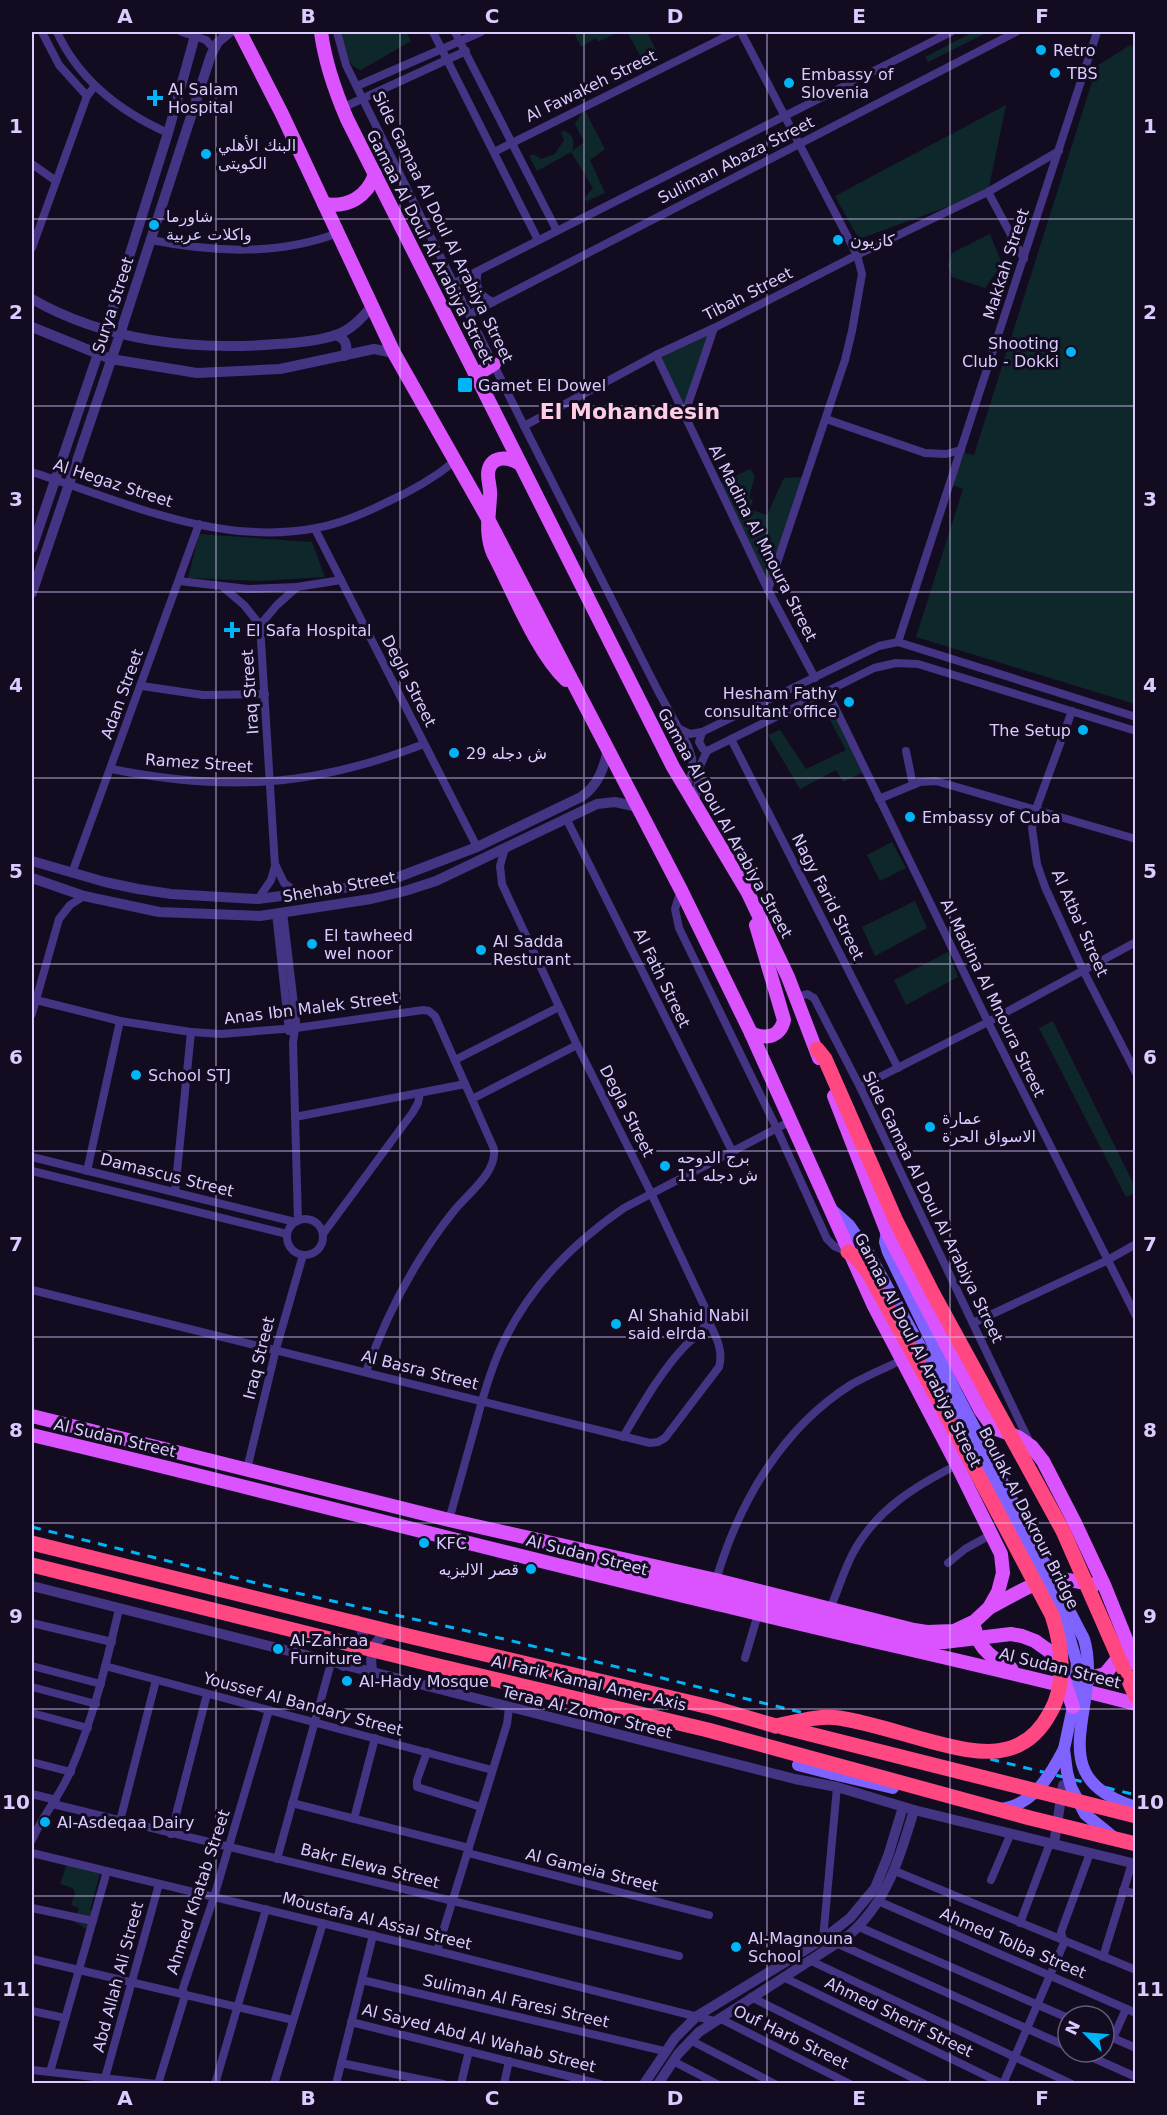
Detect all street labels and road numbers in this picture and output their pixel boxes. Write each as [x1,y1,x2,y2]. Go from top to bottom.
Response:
street label: Al Fawakeh Street [522,46,660,126]
street label: Side Gamaa Al Doul Al Arabiya Street [369,88,517,366]
street label: Suliman Abaza Street [655,112,817,208]
street label: Gamaa Al Doul Al Arabiya Street [362,127,498,367]
street label: Makkah Street [979,206,1033,322]
street label: Surya Street [89,255,137,355]
street label: Tibah Street [699,263,796,325]
street label: Al Madina Al Mnoura Street [705,441,821,645]
street label: Al Hegaz Street [51,455,175,511]
street label: Degla Street [378,632,440,730]
street label: Adan Street [97,646,147,742]
street label: Iraq Street [238,649,262,735]
street label: Gamaa Al Doul Al Arabiya Street [654,705,796,941]
street label: Ramez Street [144,750,254,776]
street label: Nagy Farid Street [788,831,868,963]
street label: Al Atba' Street [1048,866,1112,980]
street label: Shehab Street [281,868,397,906]
street label: Al Madina Al Mnoura Street [937,896,1049,1100]
street label: Al Fath Street [630,925,694,1031]
street label: Anas Ibn Malek Street [223,988,399,1028]
street label: Degla Street [596,1062,658,1160]
street label: Side Gamaa Al Doul Al Arabiya Street [859,1068,1007,1346]
street label: Damascus Street [98,1149,236,1201]
street label: Gamaa Al Doul Al Arabiya Street [850,1230,986,1470]
street label: Iraq Street [240,1314,278,1402]
street label: Al Basra Street [360,1346,480,1394]
street label: Al Sudan Street [52,1415,178,1461]
street label: Boulak Al Dakrour Bridge [975,1424,1083,1612]
street label: Al Sudan Street [524,1531,650,1579]
street label: Al Sudan Street [997,1644,1123,1692]
street label: Al Farik Kamal Amer Axis [490,1651,688,1715]
street label: Youssef Al Bandary Street [200,1668,405,1740]
street label: Teraa Al Zomor Street [499,1681,674,1742]
street label: Ahmed Khatab Street [162,1807,234,1977]
street label: Bakr Elewa Street [298,1840,442,1892]
street label: Al Gameia Street [524,1844,660,1896]
street label: Moustafa Al Assal Street [280,1888,474,1954]
street label: Abd Allah Ali Street [89,1900,147,2054]
street label: Ahmed Tolba Street [937,1904,1089,1982]
street label: Suliman Al Faresi Street [421,1970,611,2032]
street label: Ahmed Sherif Street [822,1973,976,2061]
street label: Al Sayed Abd Al Wahab Street [360,2000,598,2076]
street label: Ouf Harb Street [730,2001,852,2073]

